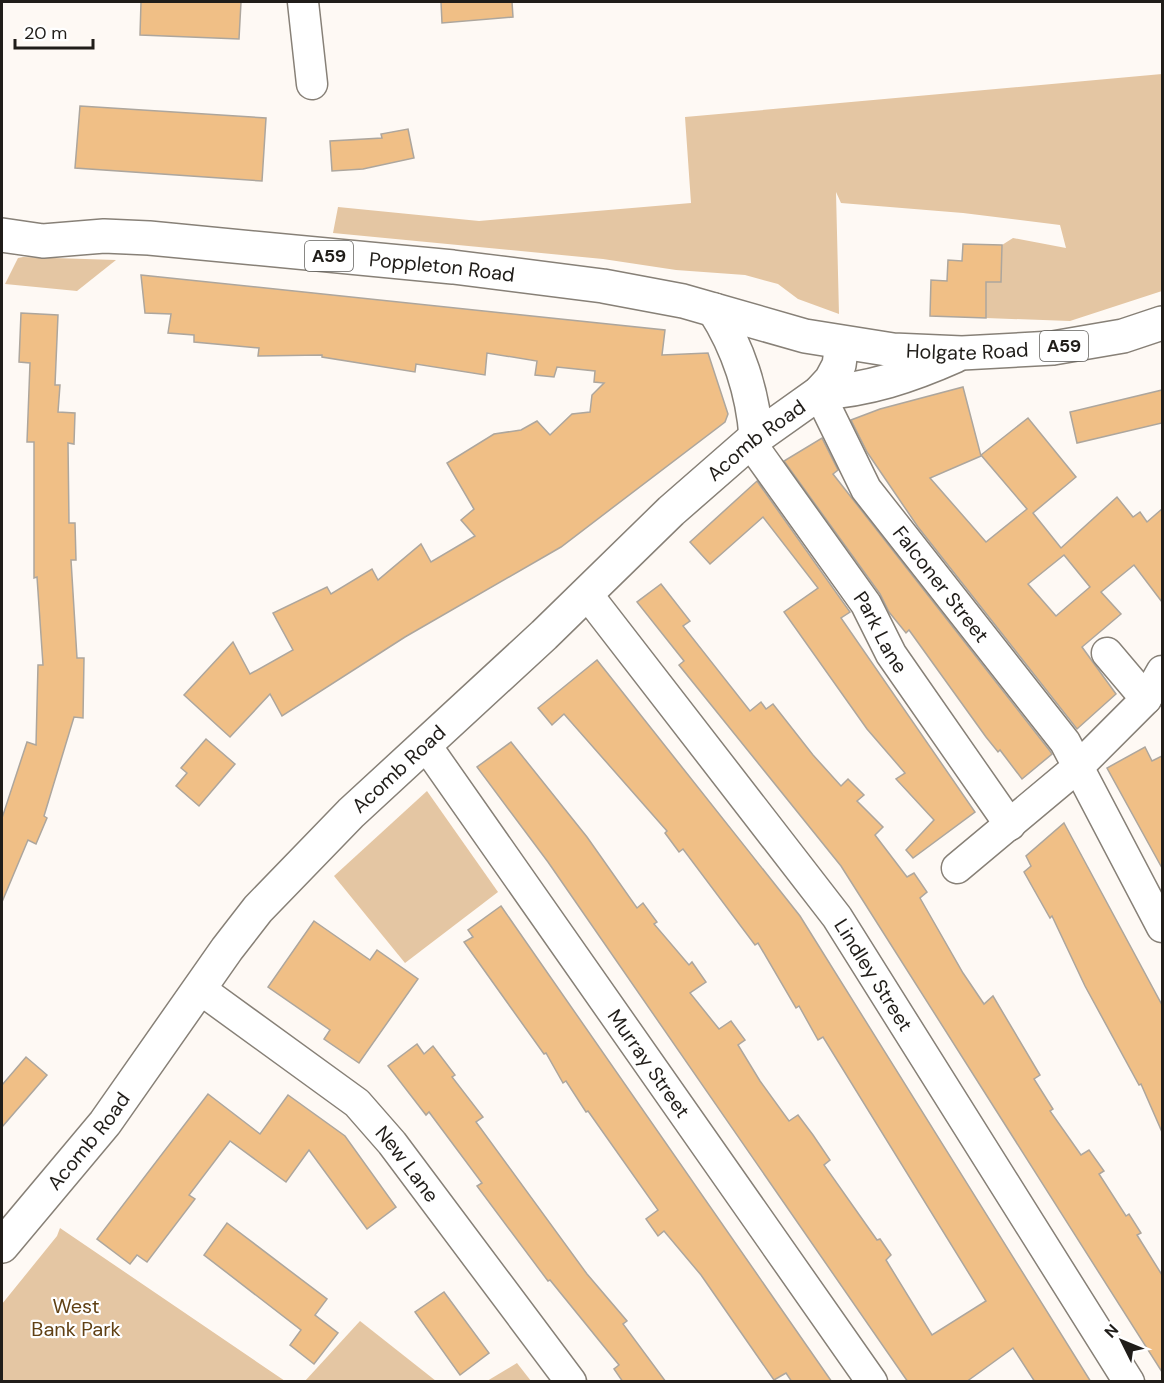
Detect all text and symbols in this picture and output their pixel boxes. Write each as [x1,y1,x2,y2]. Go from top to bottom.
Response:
scale bar [15,12,93,50]
text: 20 m [24,21,67,45]
road number: A59 [305,241,353,271]
street label: Poppleton Road [368,246,516,288]
road number: A59 [1040,331,1088,361]
street label: Holgate Road [905,336,1029,366]
street label: Acomb Road [701,394,811,487]
street label: Falconer Street [887,521,995,648]
street label: Park Lane [848,586,913,678]
street label: Acomb Road [346,719,451,819]
street label: Lindley Street [828,914,919,1036]
street label: Murray Street [602,1004,696,1123]
street label: Acomb Road [41,1087,136,1195]
street label: New Lane [370,1120,445,1207]
park label: West Bank Park [31,1293,121,1342]
north arrow [1092,1311,1152,1371]
text: N [1100,1320,1123,1343]

